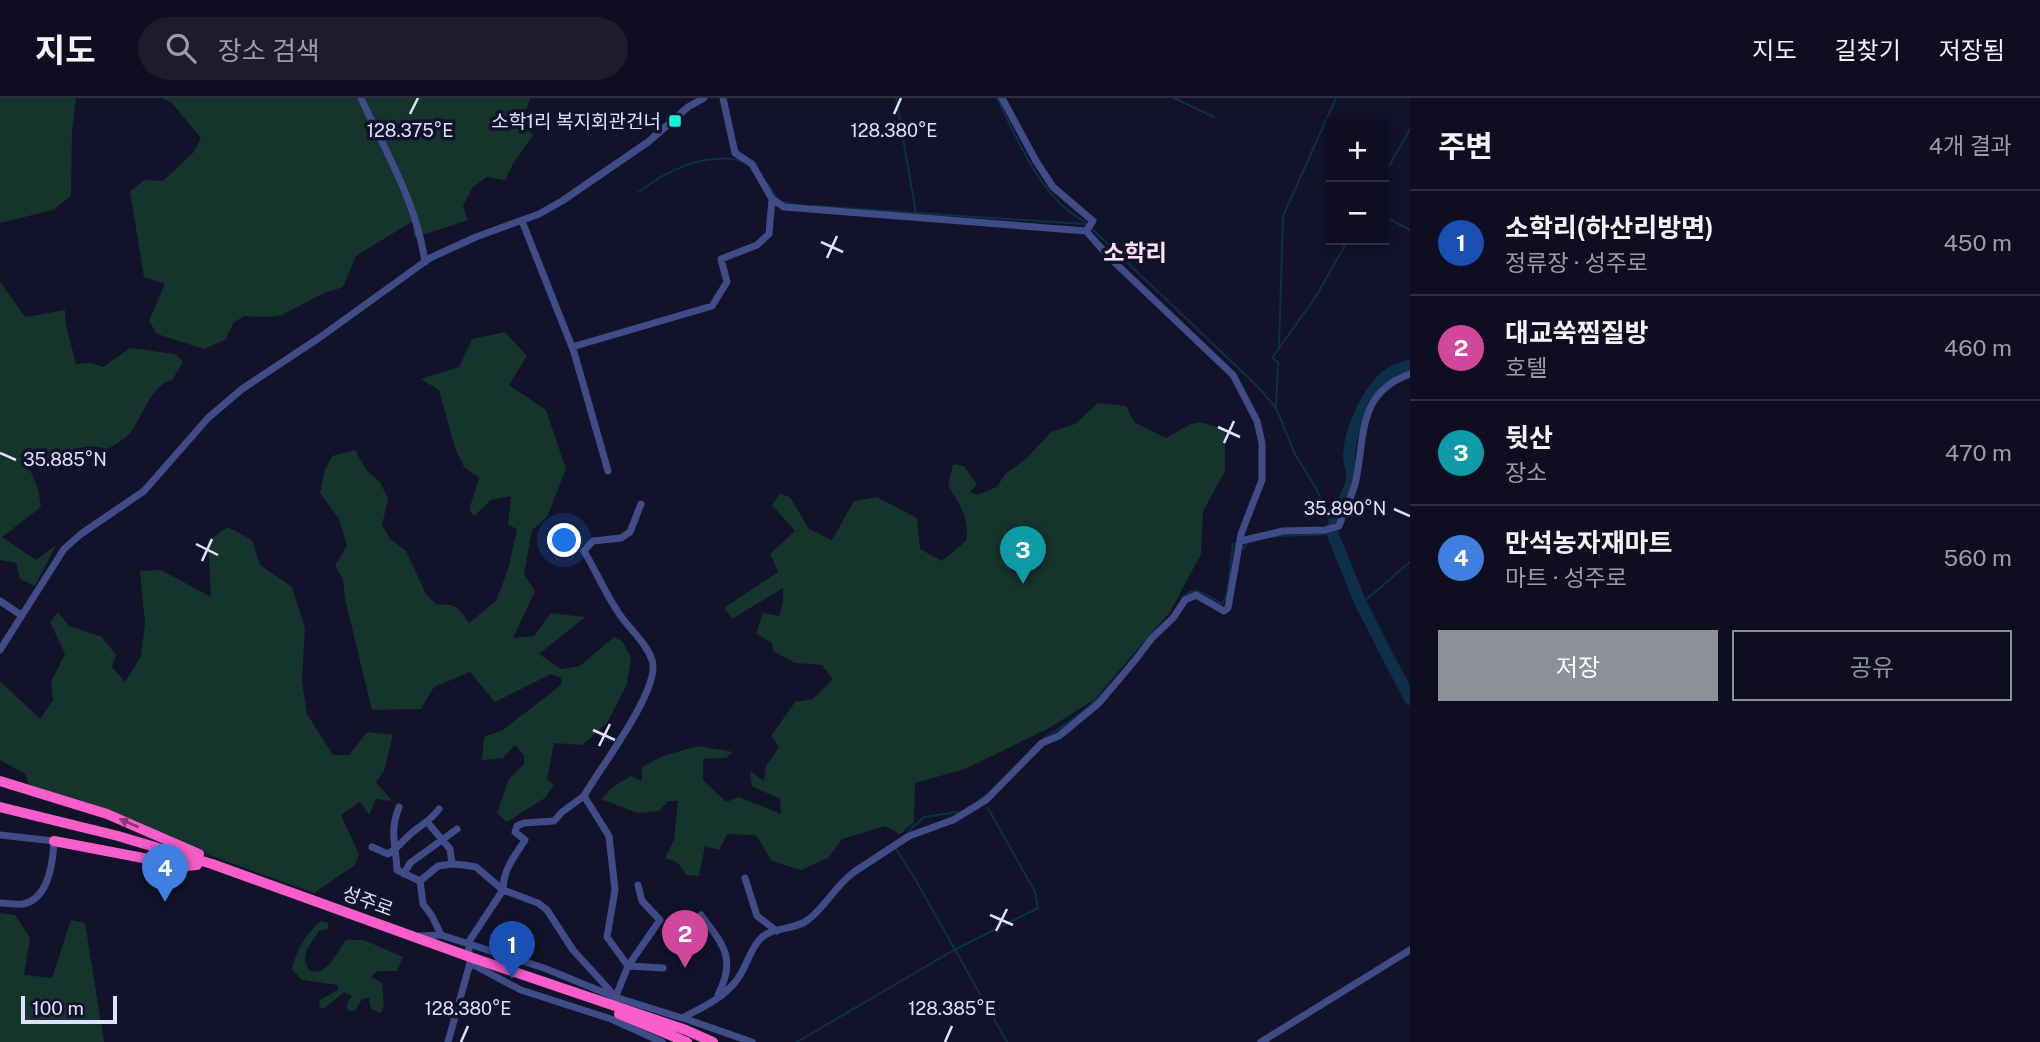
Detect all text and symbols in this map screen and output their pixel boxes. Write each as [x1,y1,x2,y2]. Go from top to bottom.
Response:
search box [138,17,628,80]
icon: search [162,29,200,67]
text: 지도 [35,31,96,69]
text: 장소 검색 [218,35,320,66]
text: 지도 [1752,36,1797,64]
text: 길찾기 [1835,36,1901,64]
text: 저장됨 [1939,36,2005,64]
place label: 소학1리 복지회관건너 [491,110,661,132]
marker: 소학1리 복지회관건너 [667,113,683,129]
map controls [1326,119,1389,245]
button: + [1326,119,1389,182]
text: 128.375°E [367,120,453,141]
text: 128.380°E [850,120,938,141]
text: 주변 [1438,128,1493,164]
text: 4개 결과 [1928,132,2012,159]
button: − [1326,182,1389,245]
text: 소학리(하산리방면) [1505,212,1714,243]
text: 1 [1456,229,1466,256]
text: 450 m [1943,229,2012,256]
district label: 소학리 [1103,239,1167,266]
text: 정류장 · 성주로 [1505,249,1648,276]
text: 대교쑥찜질방 [1505,317,1649,348]
text: 2 [1454,334,1468,361]
text: 460 m [1944,334,2012,361]
text: 호텔 [1505,354,1547,381]
text: 뒷산 [1505,422,1553,453]
text: 3 [1453,439,1469,466]
text: 470 m [1945,439,2012,466]
text: 35.885°N [23,449,107,470]
text: 장소 [1505,459,1547,486]
text: 35.890°N [1304,498,1386,519]
your location [547,523,581,557]
pin: 3 [1000,526,1046,584]
text: 만석농자재마트 [1505,527,1672,558]
text: 4 [1453,544,1469,571]
text: 560 m [1944,544,2012,571]
text: 마트 · 성주로 [1505,564,1627,591]
button: 저장 [1438,630,1718,701]
button: 공유 [1732,630,2012,701]
one-way arrow [119,817,139,829]
pin: 4 [142,844,188,902]
street label: 성주로 [340,882,396,920]
pin: 2 [662,910,708,968]
pin: 1 [489,921,535,979]
scale bar [21,993,117,1025]
text: 100 m [32,997,84,1019]
text: 128.380°E [424,998,512,1019]
text: 128.385°E [908,998,996,1019]

